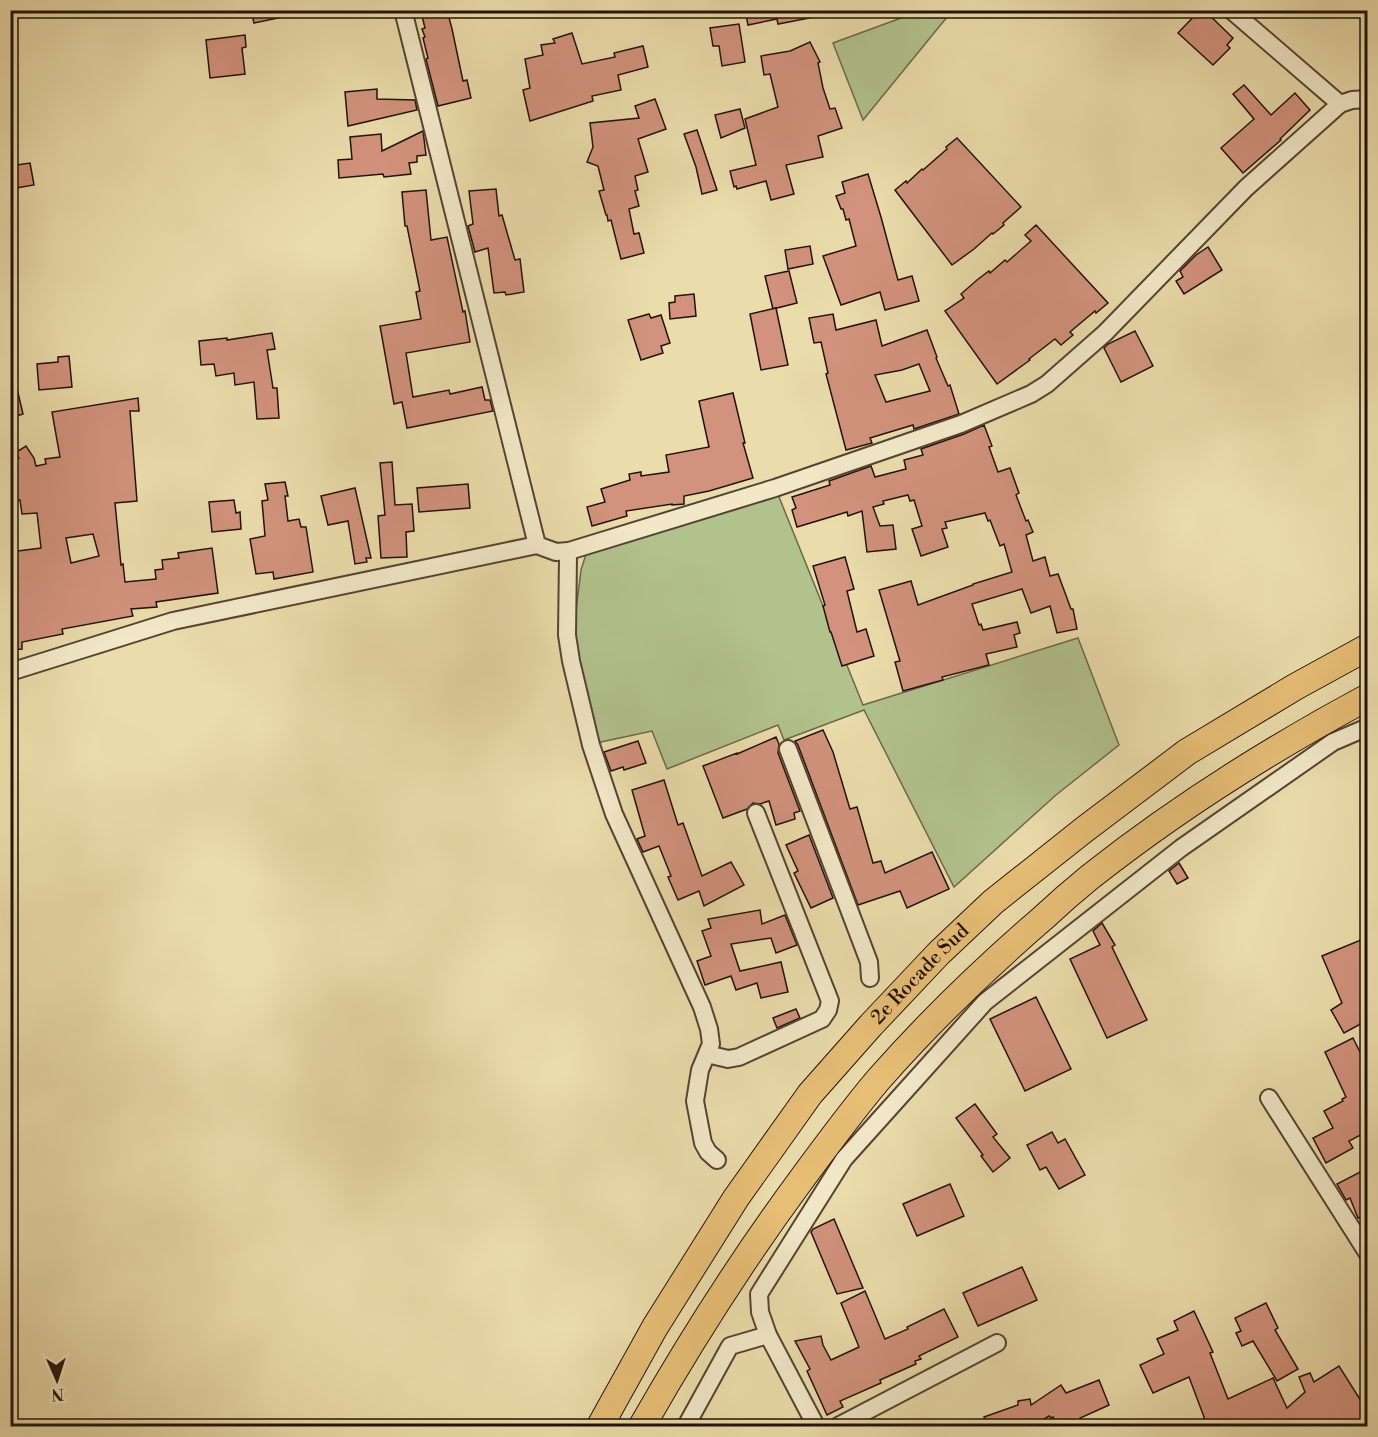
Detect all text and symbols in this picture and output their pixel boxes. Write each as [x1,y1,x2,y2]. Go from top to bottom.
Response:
street label: 2e Rocade Sud [866,918,975,1030]
north arrow [27,1350,87,1410]
text: N [51,1384,65,1404]

